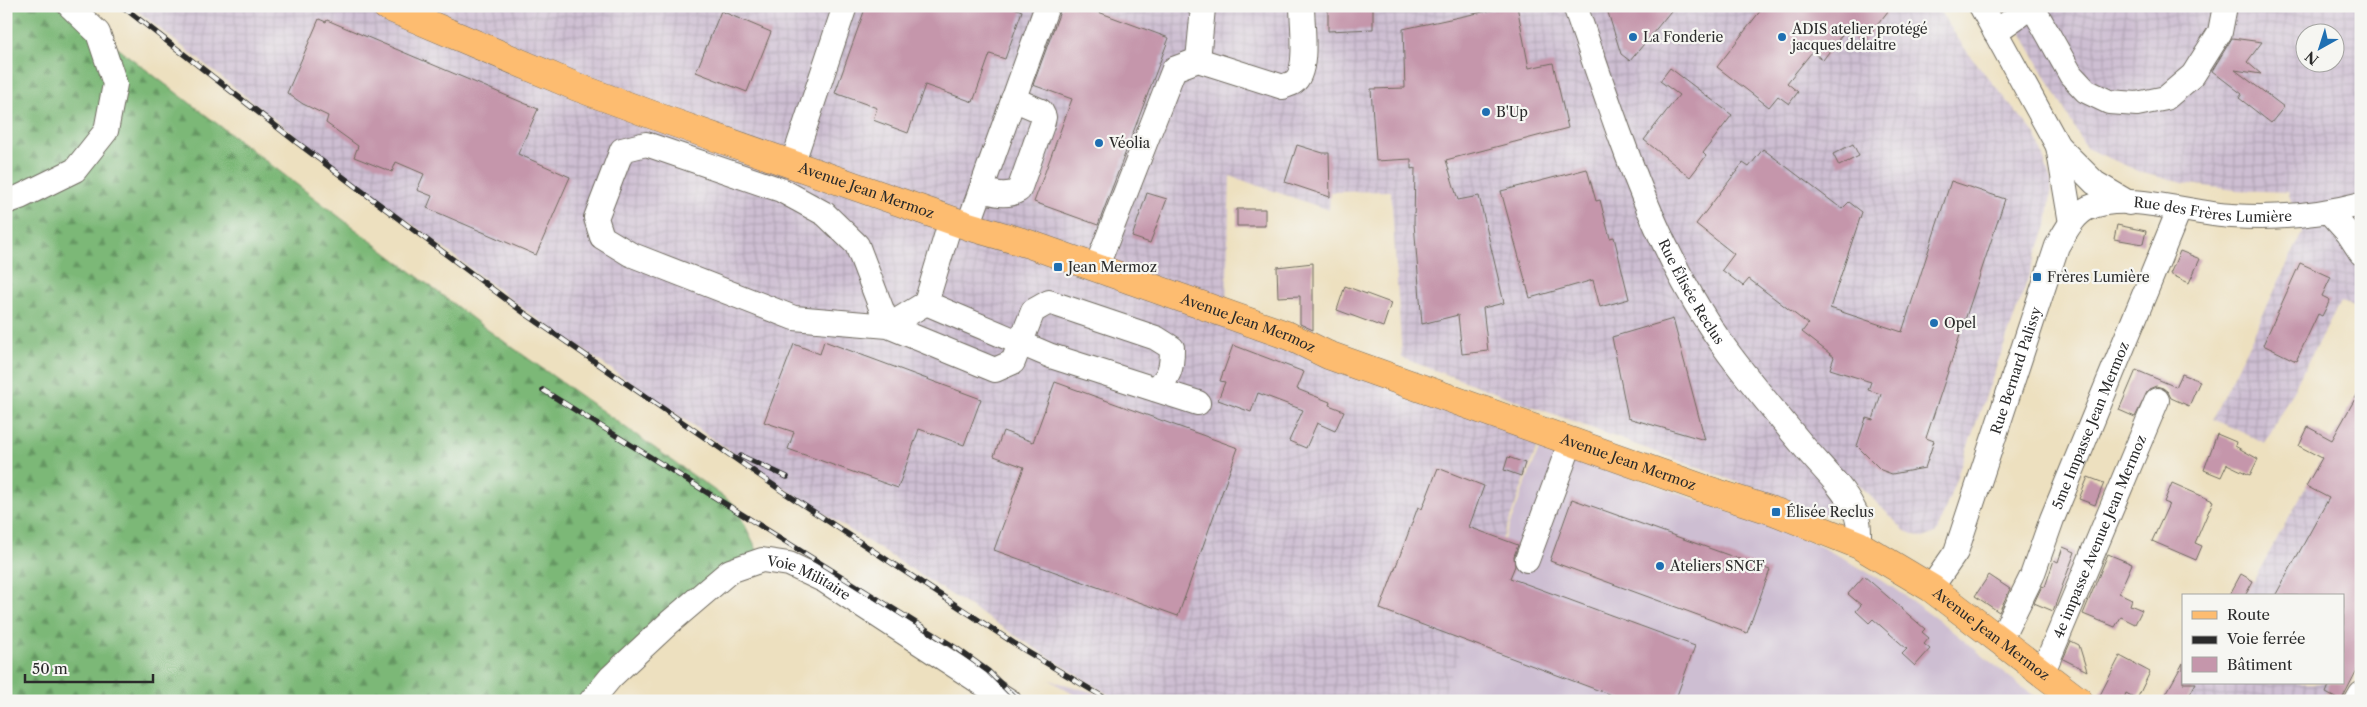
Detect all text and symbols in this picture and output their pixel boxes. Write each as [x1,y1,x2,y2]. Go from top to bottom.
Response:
place label: ADIS atelier protégé jacques delaitre [1789,20,1928,54]
north arrow [2294,22,2344,72]
place label: La Fonderie [1643,28,1723,46]
marker: La Fonderie [1627,31,1639,43]
marker: ADIS atelier protégé jacques delaitre [1776,31,1788,43]
text: N [2301,47,2322,69]
place label: B'Up [1496,103,1528,121]
marker: B'Up [1480,106,1492,118]
place label: Véolia [1108,134,1151,152]
marker: Véolia [1093,137,1105,149]
street label: Avenue Jean Mermoz [795,158,937,222]
street label: Rue des Frères Lumière [2133,193,2293,226]
street label: Rue Élisée Reclus [1654,236,1728,348]
place label: Jean Mermoz [1066,258,1157,276]
marker: Jean Mermoz [1052,261,1064,273]
place label: Frères Lumière [2047,268,2150,286]
marker: Frères Lumière [2031,271,2043,283]
street label: Avenue Jean Mermoz [1178,289,1318,357]
street label: Rue Bernard Palissy [1987,304,2045,436]
place label: Opel [1944,314,1976,332]
marker: Opel [1928,317,1940,329]
street label: 5me Impasse Jean Mermoz [2048,339,2133,512]
street label: Avenue Jean Mermoz [1557,429,1698,494]
street label: 4e impasse Avenue Jean Mermoz [2049,432,2150,641]
place label: Élisée Reclus [1786,503,1874,521]
marker: Élisée Reclus [1770,506,1782,518]
street label: Voie Militaire [765,552,854,604]
place label: Ateliers SNCF [1669,557,1765,575]
marker: Ateliers SNCF [1654,560,1666,572]
street label: Avenue Jean Mermoz [1928,583,2053,684]
legend [2182,594,2344,684]
text: Route [2227,605,2270,624]
text: Voie ferrée [2226,629,2305,648]
scale bar [25,652,152,684]
text: Bâtiment [2227,655,2293,674]
text: 50 m [32,659,68,678]

